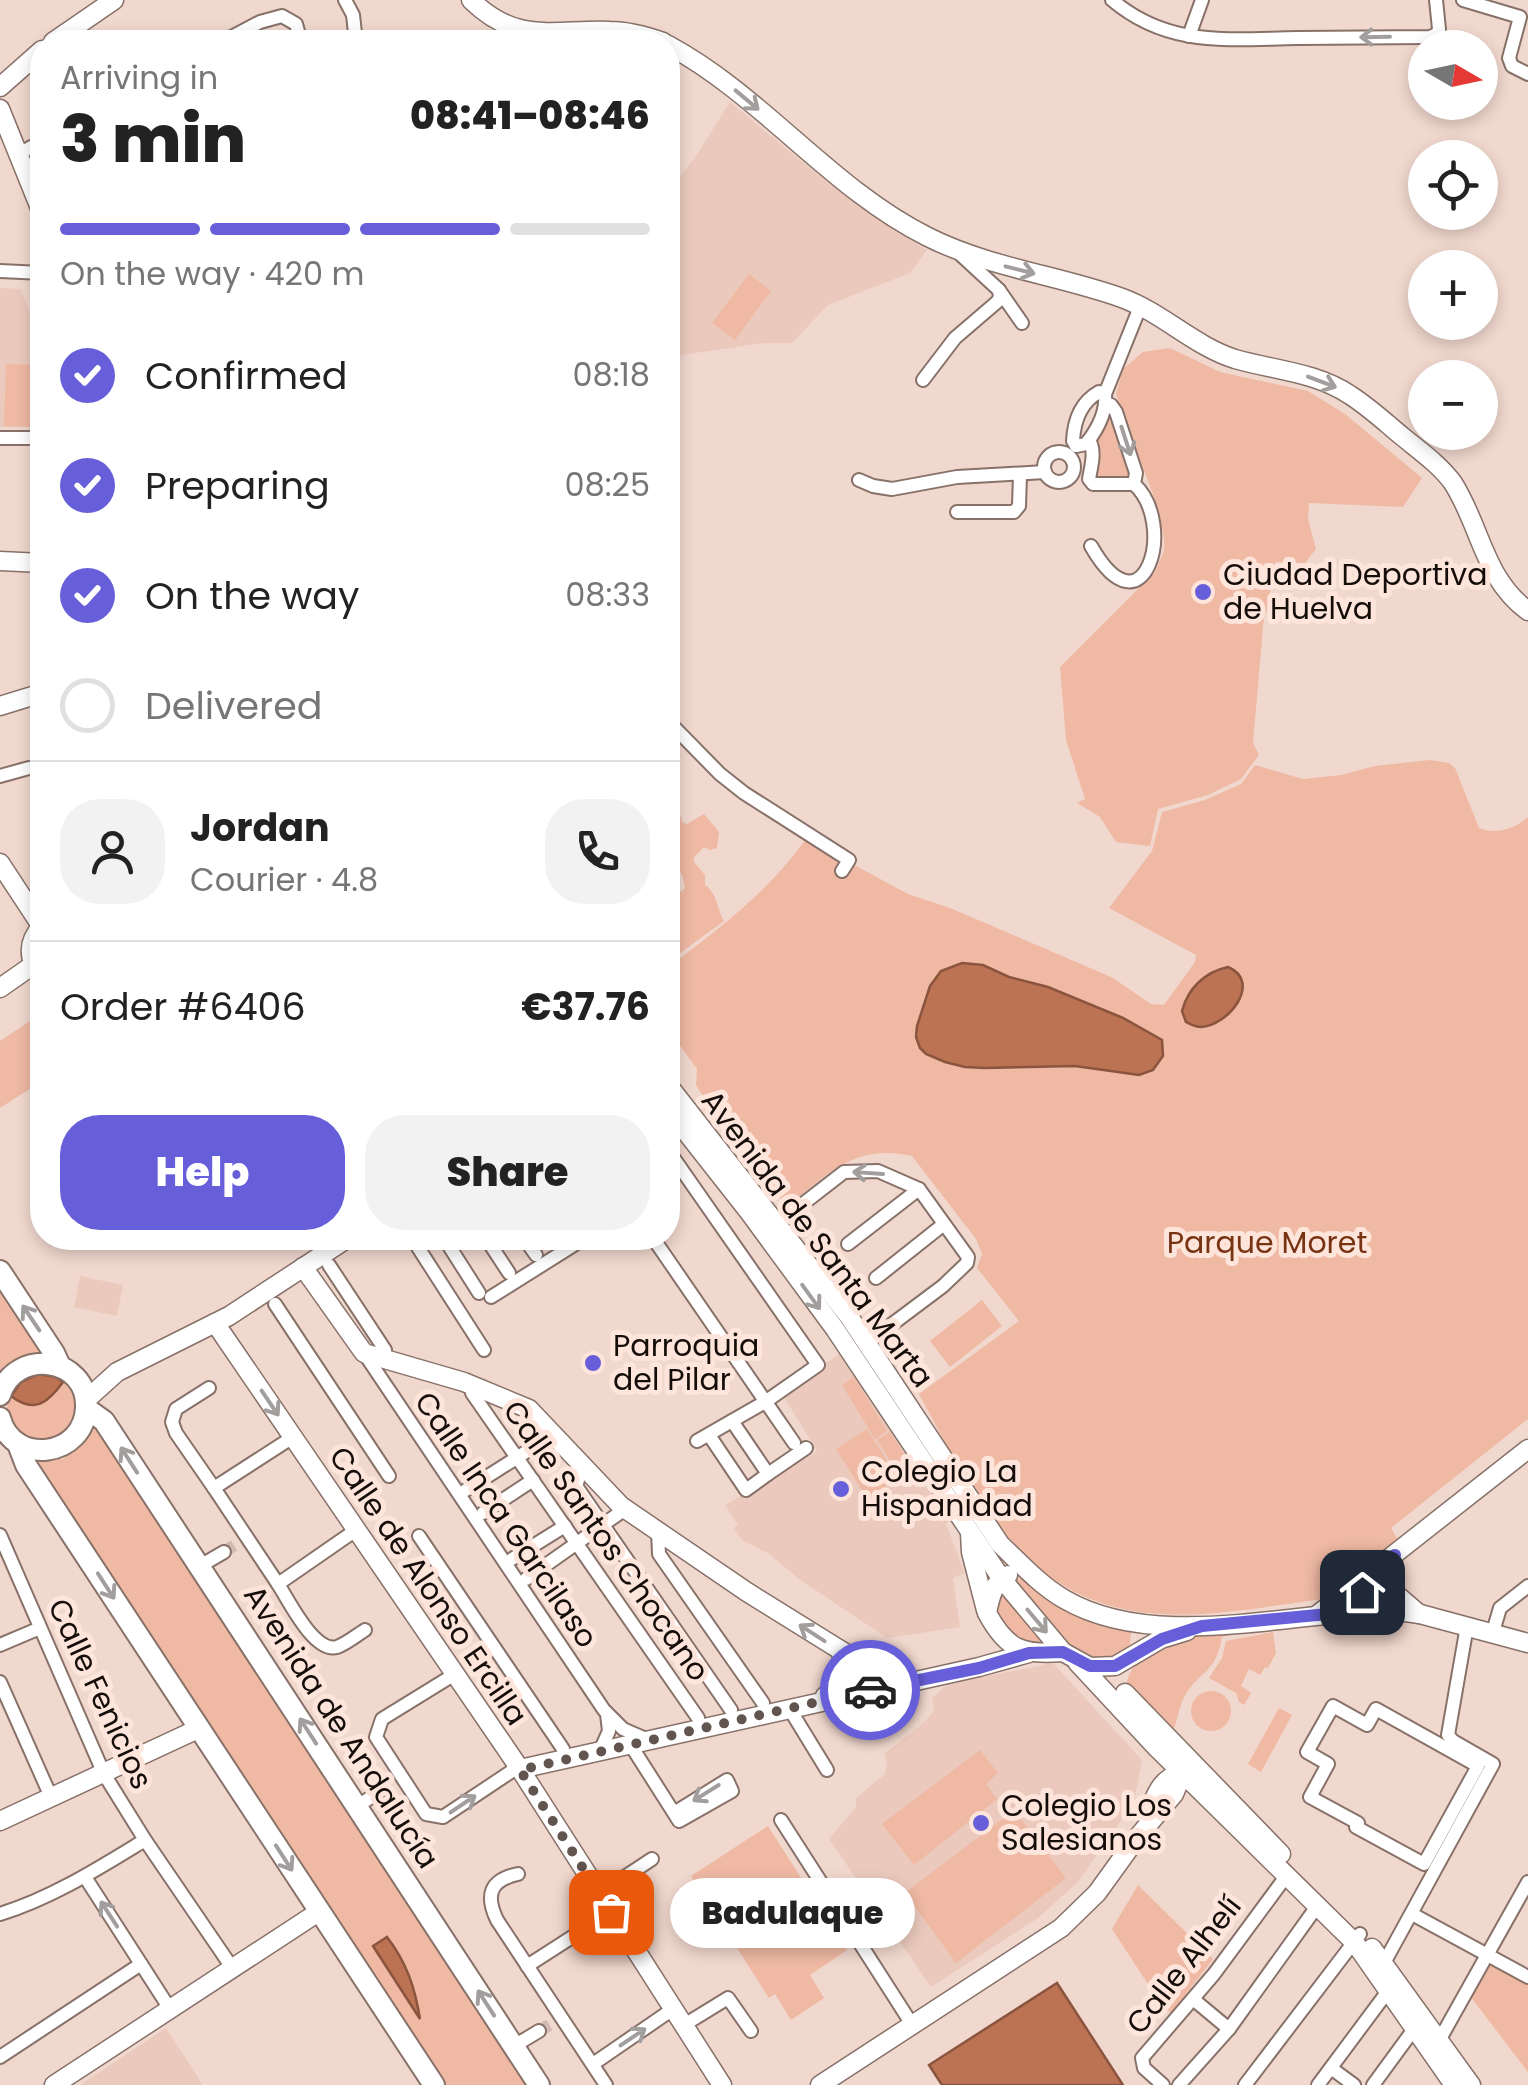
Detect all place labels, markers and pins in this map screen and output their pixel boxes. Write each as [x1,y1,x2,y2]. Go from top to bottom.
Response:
place label: Ciudad Deportiva de Huelva [1223,553,1487,630]
marker: Ciudad Deportiva de Huelva [1192,581,1214,603]
place label: Parroquia del Pilar [613,1324,759,1401]
marker: Parroquia del Pilar [582,1352,604,1374]
place label: Colegio La Hispanidad [861,1450,1033,1527]
marker: Colegio La Hispanidad [830,1478,852,1500]
pin [1320,1550,1405,1635]
place label: Colegio Los Salesianos [1001,1784,1172,1861]
marker: Colegio Los Salesianos [970,1812,992,1834]
pin [569,1870,654,1955]
callout: Badulaque [671,1877,916,1947]

